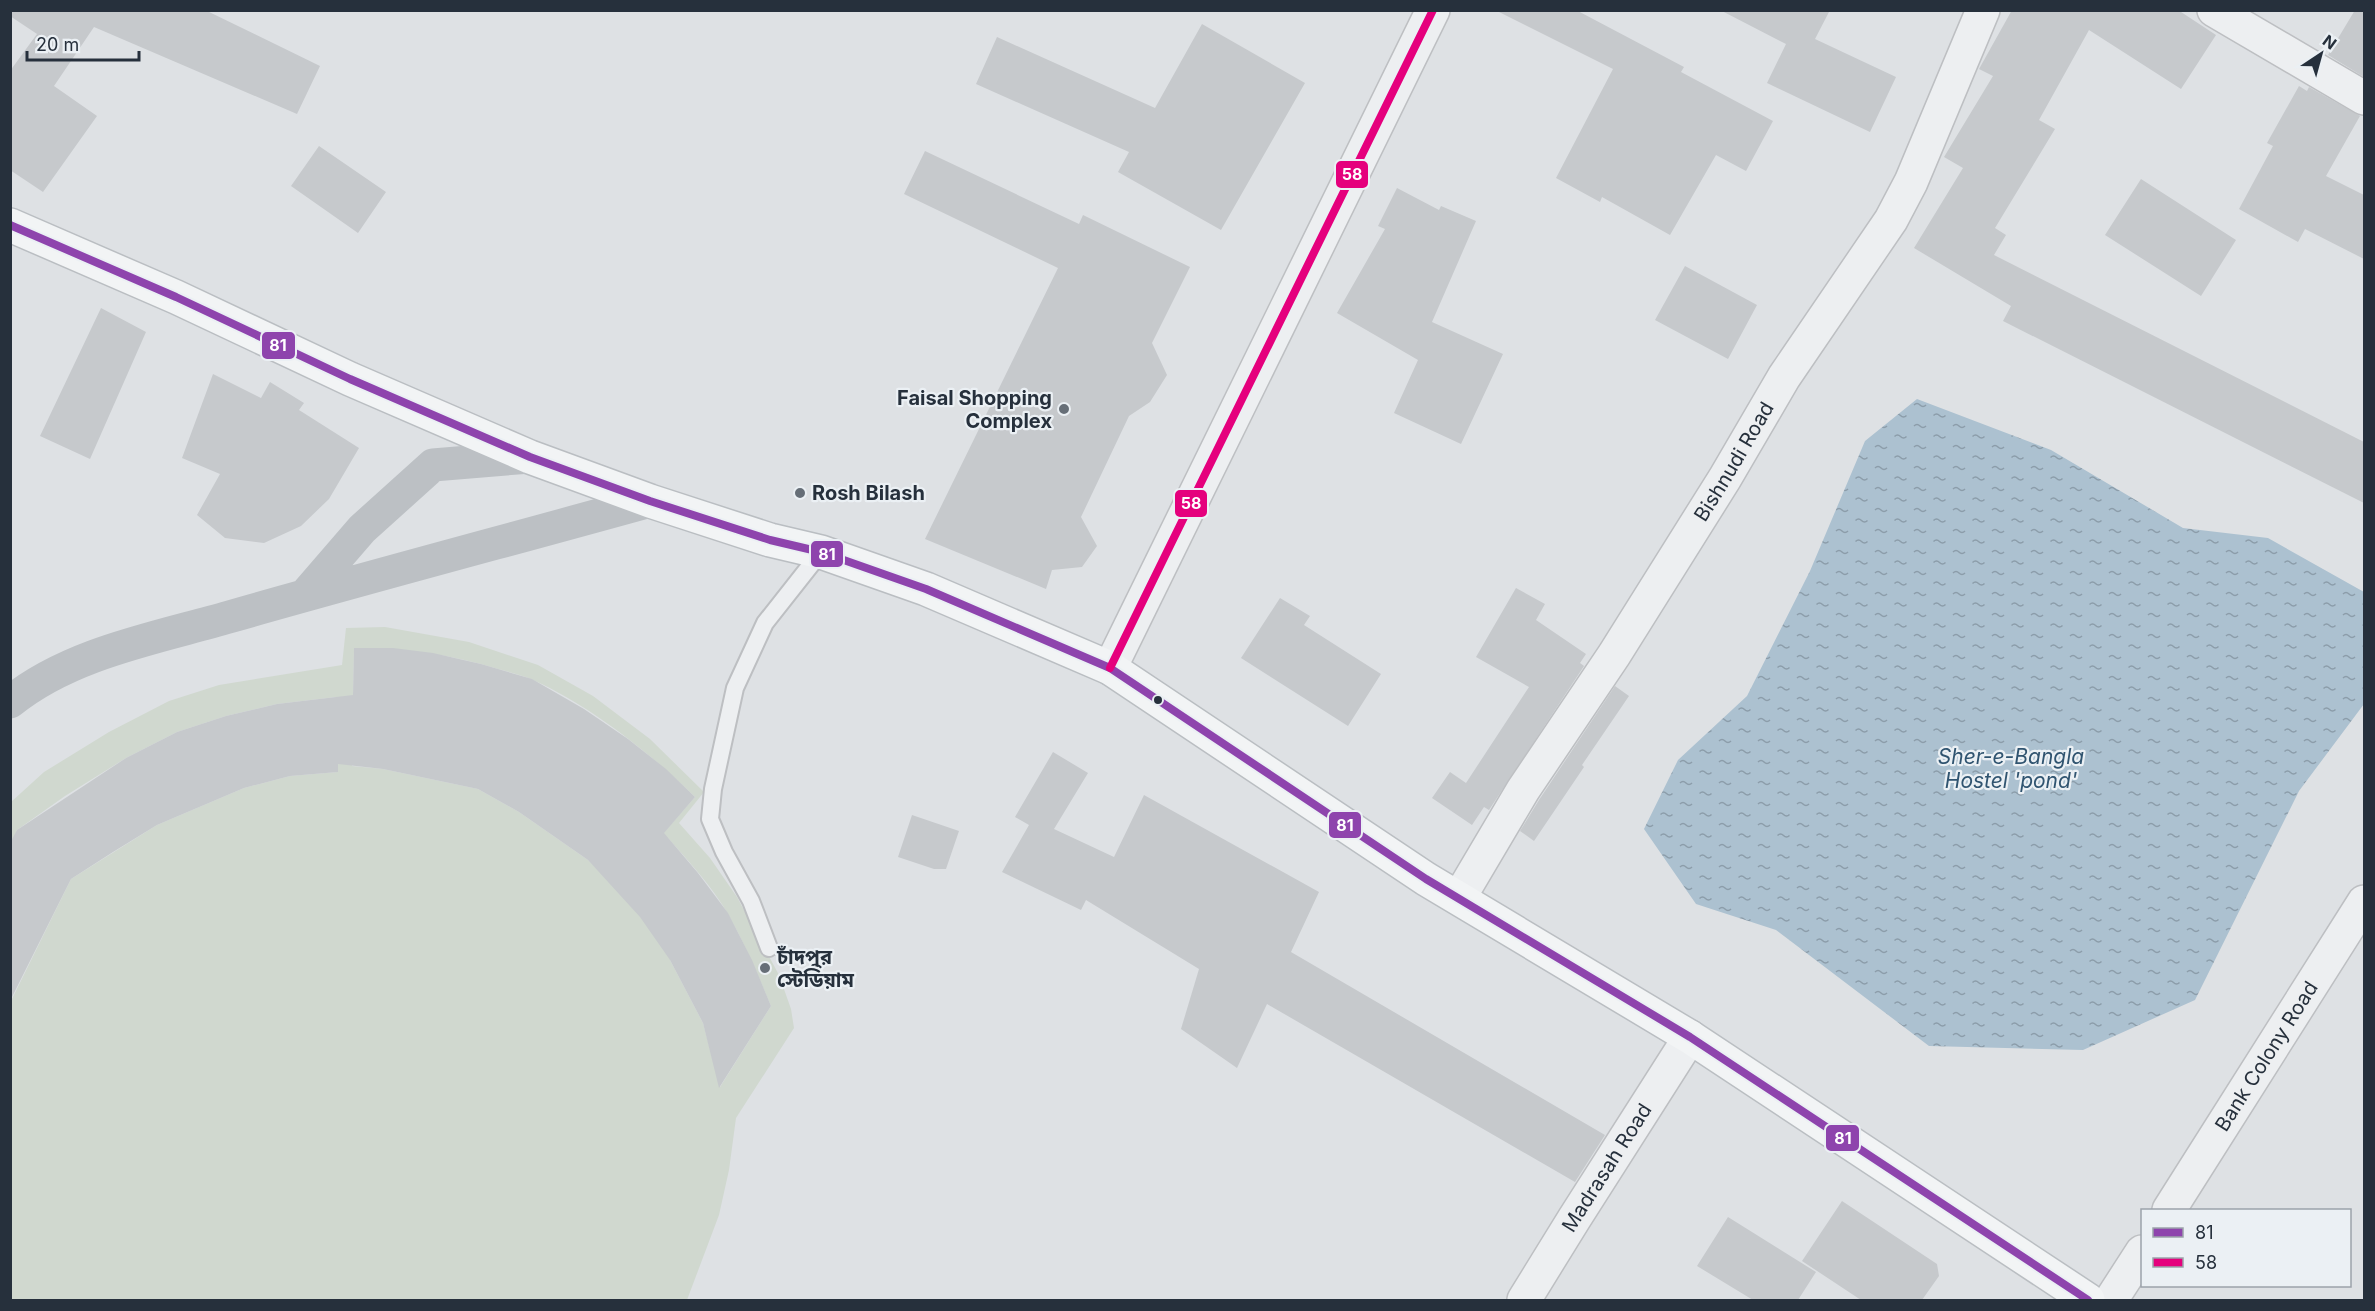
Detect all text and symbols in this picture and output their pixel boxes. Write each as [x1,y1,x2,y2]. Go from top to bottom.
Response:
scale bar [27,24,140,62]
north arrow [2291,24,2351,84]
text: N [2319,30,2341,54]
text: 20 m [36,34,79,55]
line badge: 58 [1335,160,1369,189]
text: 58 [1342,164,1362,184]
line badge: 81 [261,331,296,360]
text: 81 [269,335,287,355]
place label: Faisal Shopping Complex [897,386,1052,433]
street label: Bishnudi Road [1689,398,1779,526]
marker: Faisal Shopping Complex [1057,402,1071,416]
place label: Rosh Bilash [812,481,925,505]
marker: Rosh Bilash [793,486,807,500]
line badge: 58 [1174,489,1208,518]
text: 58 [1181,493,1201,513]
line badge: 81 [810,540,844,568]
text: 81 [818,544,836,564]
unlabelled marker [1152,694,1164,706]
water label: Sher-e-Bangla Hostel 'pond' [1938,744,2084,793]
line badge: 81 [1328,811,1362,839]
text: 81 [1336,815,1354,835]
place label: চাঁদপুর স্টেডিয়াম [776,945,854,992]
marker: চাঁদপুর স্টেডিয়াম [758,961,772,975]
street label: Bank Colony Road [2210,977,2323,1136]
street label: Madrasah Road [1557,1099,1657,1236]
line badge: 81 [1825,1124,1860,1152]
text: 81 [1834,1128,1852,1148]
legend [2141,1209,2351,1287]
text: 81 [2195,1222,2213,1243]
text: 58 [2195,1252,2217,1273]

